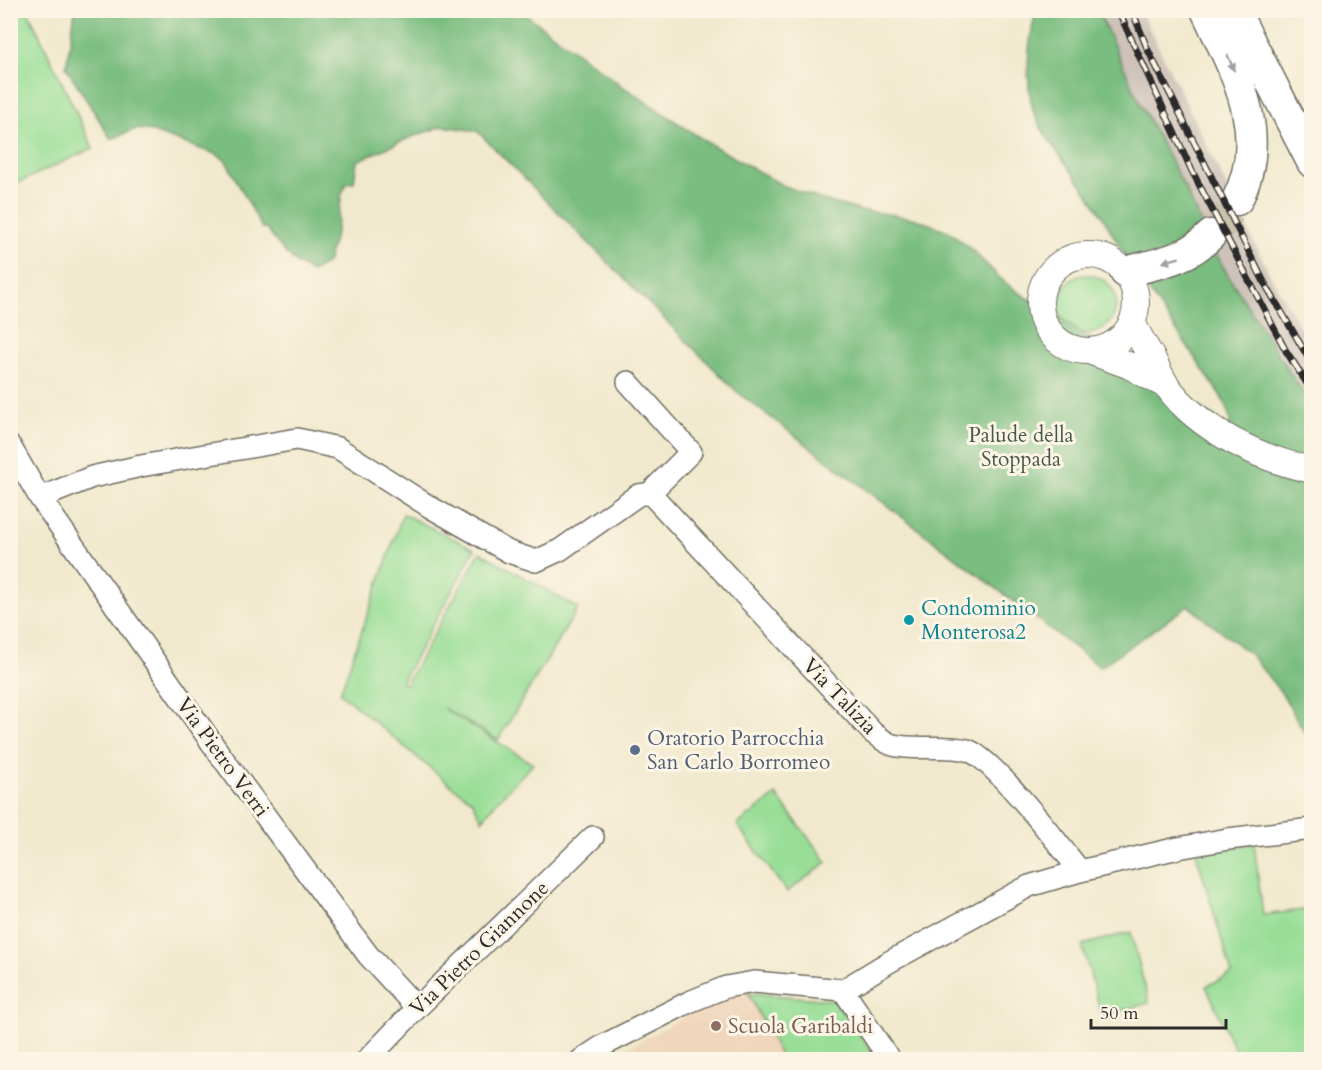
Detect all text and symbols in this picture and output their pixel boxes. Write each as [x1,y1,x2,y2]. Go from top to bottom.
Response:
one-way arrow [1226,55,1236,73]
one-way arrow [1162,256,1180,265]
park label: Palude della Stoppada [968,421,1074,474]
place label: Condominio Monterosa2 [921,594,1036,647]
marker: Condominio Monterosa2 [902,613,916,627]
street label: Via Talizia [796,652,883,741]
street label: Via Pietro Verri [169,692,276,823]
place label: Oratorio Parrocchia San Carlo Borromeo [647,724,830,777]
marker: Oratorio Parrocchia San Carlo Borromeo [628,743,642,757]
street label: Via Pietro Giannone [403,874,555,1023]
scale bar [1091,992,1226,1030]
text: 50 m [1100,1001,1139,1026]
place label: Scuola Garibaldi [728,1012,873,1041]
marker: Scuola Garibaldi [709,1019,723,1033]

